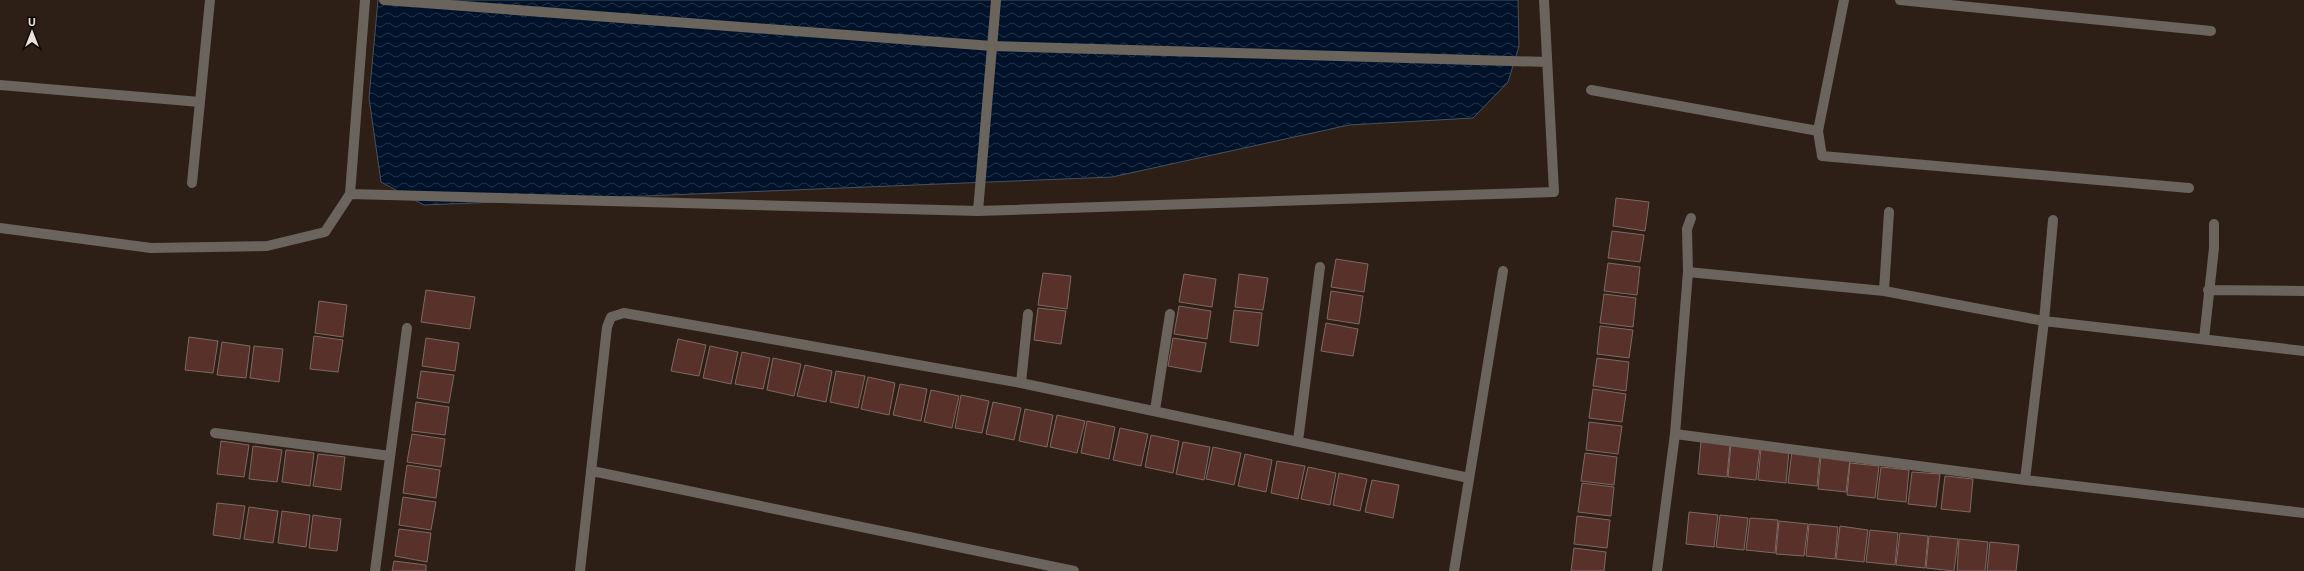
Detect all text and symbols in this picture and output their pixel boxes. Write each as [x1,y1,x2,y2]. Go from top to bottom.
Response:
north arrow [12,12,52,52]
text: U [28,14,36,29]

